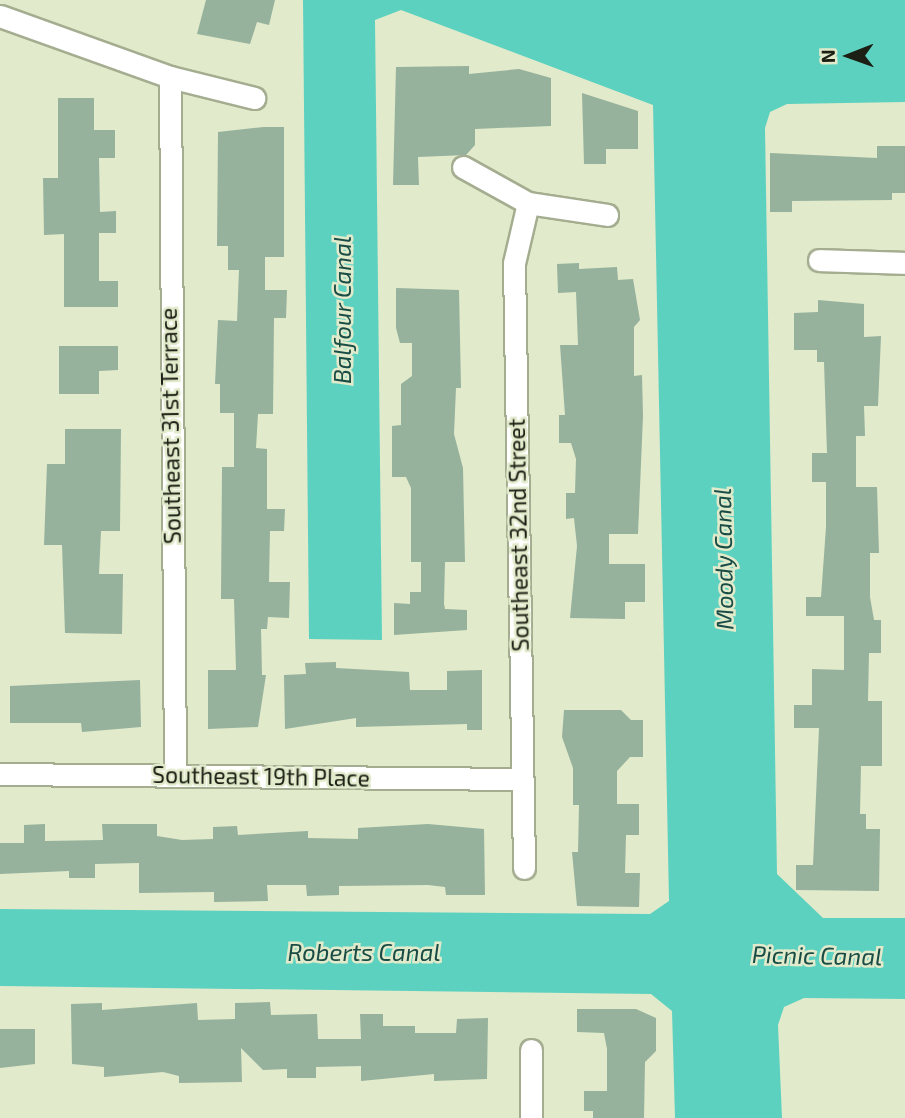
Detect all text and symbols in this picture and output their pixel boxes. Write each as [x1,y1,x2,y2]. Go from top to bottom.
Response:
north arrow [814,21,884,91]
text: N [816,49,839,63]
water label: Balfour Canal [328,236,356,384]
street label: Southeast 31st Terrace [154,307,186,545]
street label: Southeast 32nd Street [502,418,534,652]
water label: Moody Canal [707,488,739,630]
street label: Southeast 19th Place [152,760,370,792]
water label: Roberts Canal [288,938,440,966]
water label: Picnic Canal [752,939,882,971]

